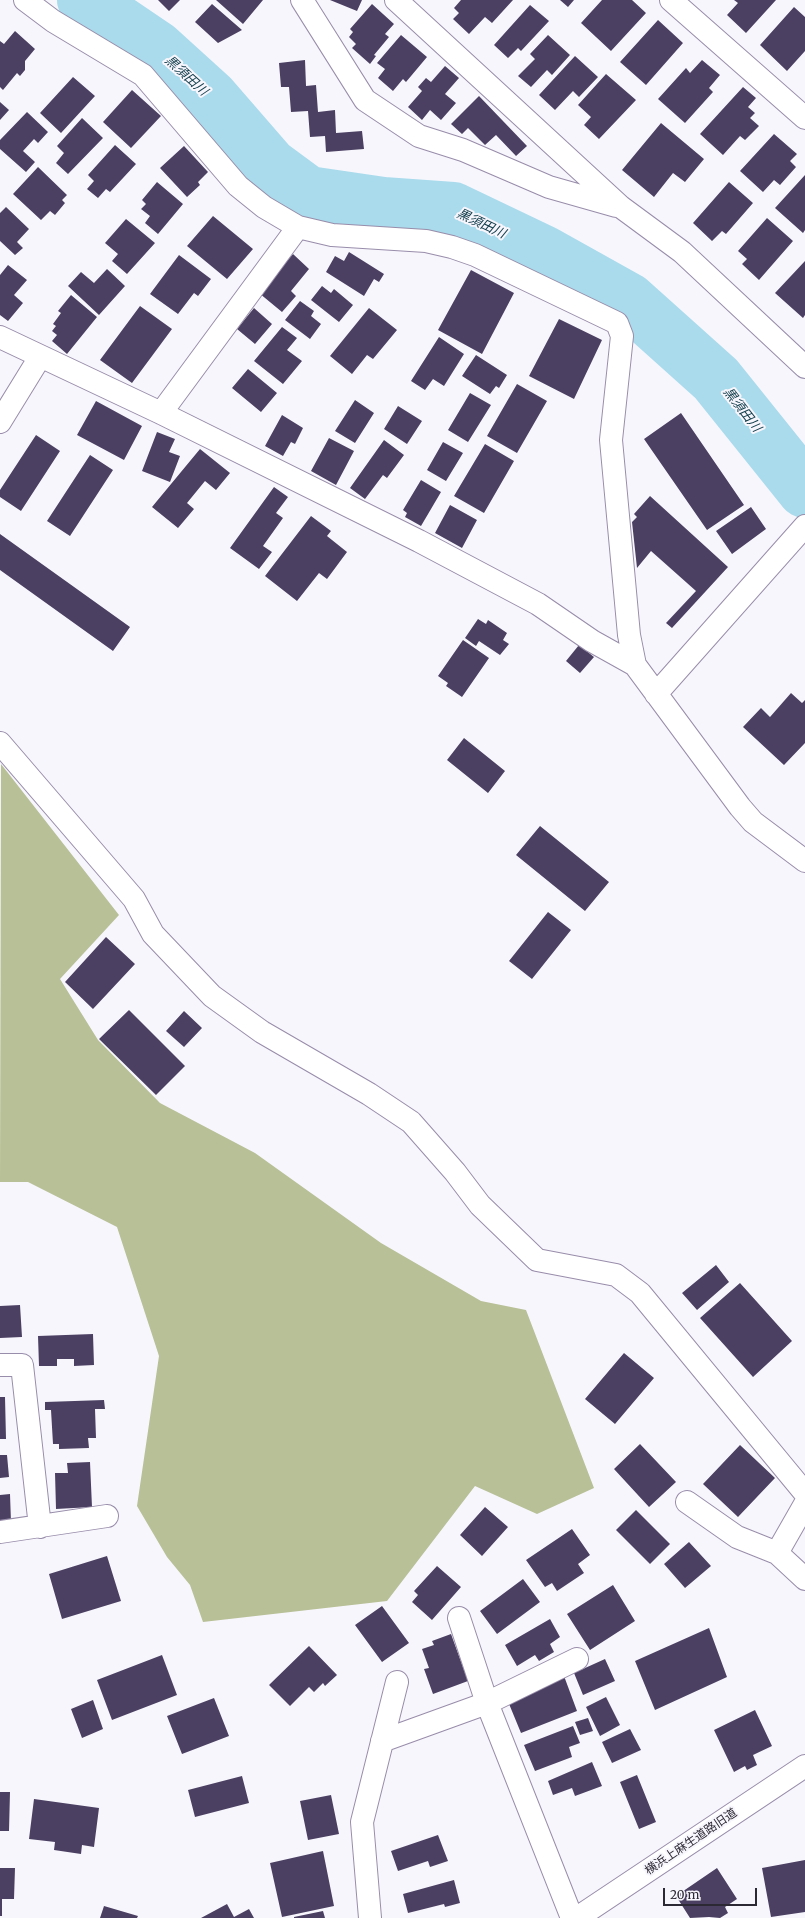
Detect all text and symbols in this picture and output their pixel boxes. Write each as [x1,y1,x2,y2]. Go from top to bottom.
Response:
water label: 黒須田川 [161,53,211,99]
water label: 黒須田川 [454,206,508,242]
water label: 黒須田川 [720,385,764,435]
street label: 横浜上麻生道路旧道 [642,1806,740,1878]
scale bar [665,1880,759,1906]
text: 20 m [670,1887,699,1902]

